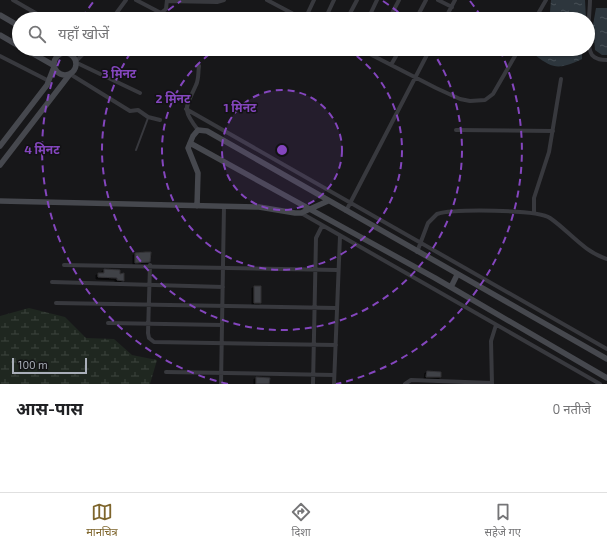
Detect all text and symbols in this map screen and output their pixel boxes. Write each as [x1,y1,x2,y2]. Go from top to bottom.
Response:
search box [12,12,595,56]
icon: search [26,23,48,45]
text: यहाँ खोजें [58,24,109,42]
text: 3 मिनट [102,66,137,80]
text: 2 मिनट [156,91,191,105]
text: 1 मिनट [224,100,257,114]
text: 4 मिनट [24,142,60,156]
centre of rings [275,143,289,157]
scale bar [12,356,87,375]
text: 100 m [18,358,48,371]
text: आस-पास [16,398,83,418]
text: 0 नतीजे [553,401,591,417]
tab: मानचित्र [86,501,118,540]
tab: दिशा [290,501,312,540]
tab: सहेजे गए [485,501,521,540]

